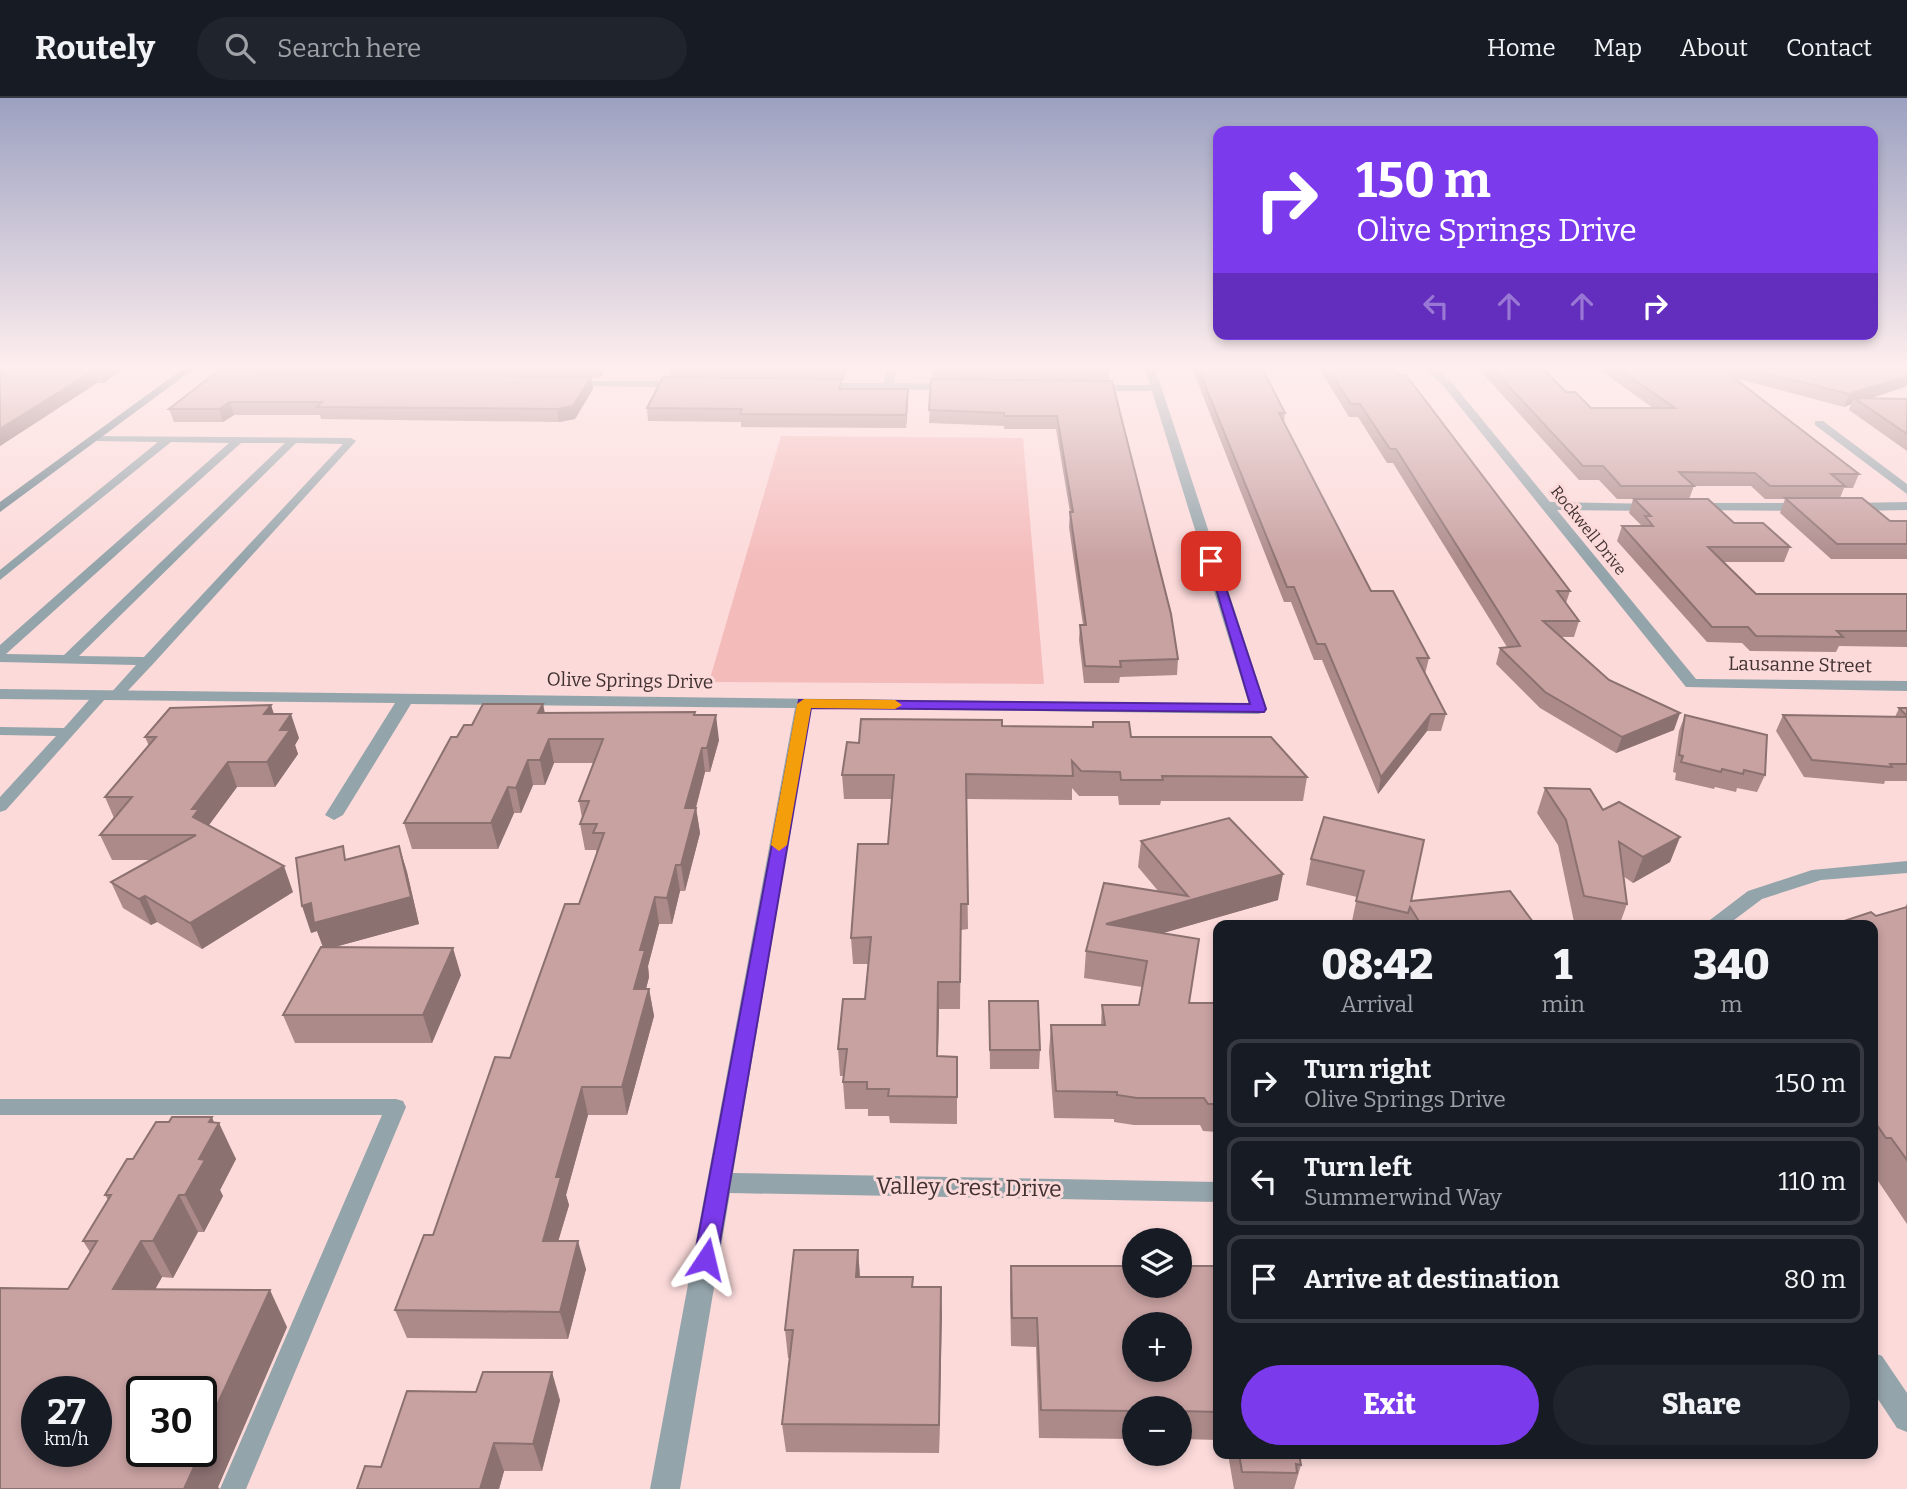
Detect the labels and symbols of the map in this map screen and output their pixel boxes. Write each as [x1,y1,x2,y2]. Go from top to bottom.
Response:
street label: Rockwell Drive [1547,482,1630,579]
pin [1181,531,1241,591]
street label: Lausanne Street [1728,652,1872,677]
street label: Olive Springs Drive [546,668,714,693]
street label: Valley Crest Drive [876,1171,1062,1203]
position arrow [669,1222,743,1296]
speed limit sign: 30 [126,1376,217,1467]

